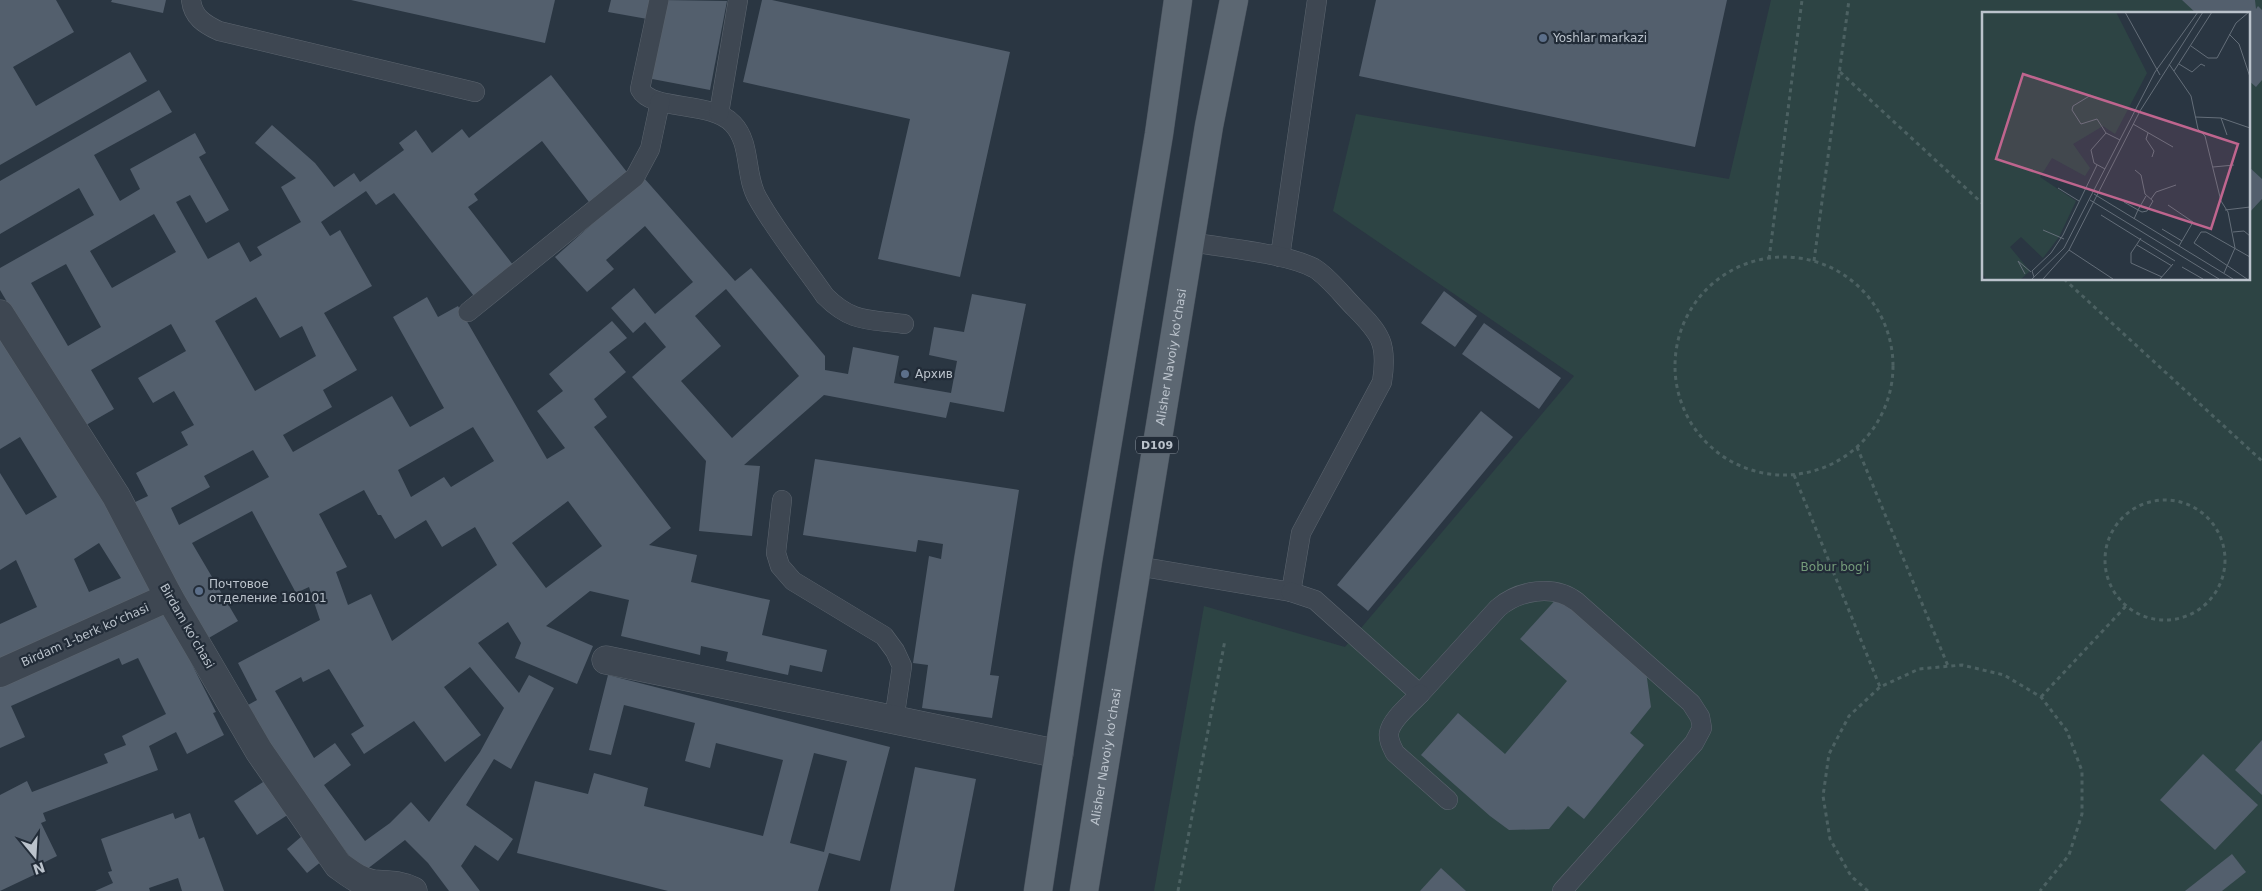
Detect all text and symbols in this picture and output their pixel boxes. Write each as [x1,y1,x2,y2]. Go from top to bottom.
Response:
inset map [1982,12,2250,280]
place label: Yoshlar markazi [1552,31,1647,45]
marker: Yoshlar markazi [1537,32,1549,44]
street label: Alisher Navoiy ko'chasi [1153,288,1189,426]
place label: Архив [915,367,953,381]
marker: Архив [899,368,911,380]
road number: D109 [1136,436,1178,454]
park label: Bobur bog'i [1801,560,1869,574]
place label: Почтовое отделение 160101 [209,577,327,605]
street label: Birdam koʻchasi [157,581,217,671]
marker: Почтовое отделение 160101 [193,585,205,597]
street label: Birdam 1-berk koʻchasi [19,600,151,670]
street label: Alisher Navoiy ko'chasi [1088,687,1124,826]
north arrow [10,831,60,881]
text: N [31,859,47,878]

